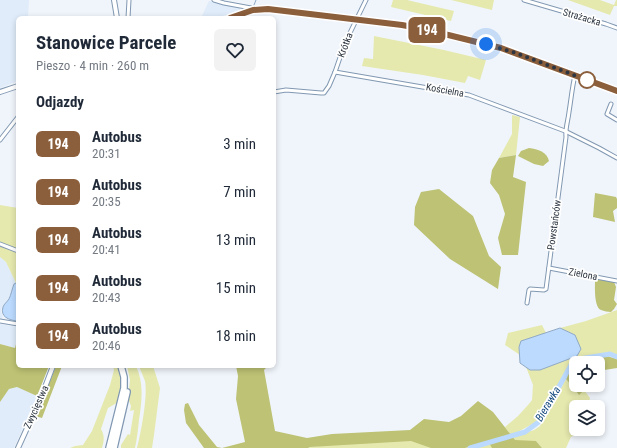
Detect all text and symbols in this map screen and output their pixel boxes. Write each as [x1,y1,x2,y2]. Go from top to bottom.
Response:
street label: Strażacka [562,6,602,28]
line badge: 194 [404,17,450,43]
text: 194 [416,22,438,38]
button: heart [214,29,256,71]
text: Stanowice Parcele [36,31,176,54]
street label: Krótka [335,31,355,59]
your location [476,34,496,54]
text: Pieszo · 4 min · 260 m [36,58,149,73]
unlabelled marker [578,71,596,89]
street label: Kościelna [425,81,465,99]
text: Odjazdy [36,93,84,111]
text: Autobus [92,128,142,146]
text: 3 min [223,135,256,153]
text: 194 [47,136,69,152]
text: 20:31 [92,146,121,161]
text: Autobus [92,176,142,194]
text: 7 min [223,183,256,201]
text: 194 [47,184,69,200]
text: 20:35 [92,194,121,209]
street label: Powstańców [545,199,563,251]
text: Autobus [92,224,142,242]
text: 13 min [216,231,256,249]
text: 194 [47,232,69,248]
text: 20:41 [92,242,121,257]
street label: Zielona [568,266,599,282]
text: Autobus [92,272,142,290]
text: 15 min [216,279,256,297]
text: 194 [47,280,69,296]
text: 20:43 [92,290,121,305]
text: Autobus [92,320,142,338]
text: 18 min [216,327,256,345]
text: 194 [47,328,69,344]
text: 20:46 [92,338,121,353]
map controls [569,356,605,436]
button: locate [569,356,605,392]
street label: Zwycięstwa [22,384,50,430]
water label: Bierawka [533,384,563,424]
button: layers [569,400,605,436]

